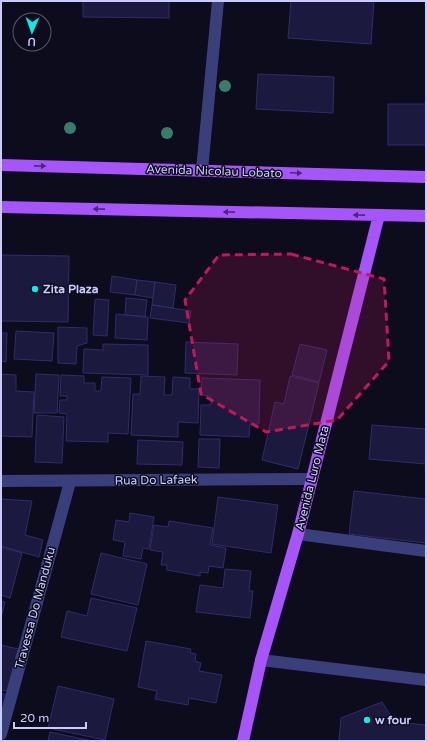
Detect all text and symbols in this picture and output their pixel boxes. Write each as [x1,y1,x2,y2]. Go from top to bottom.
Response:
north arrow [12,12,52,52]
text: U [27,35,36,48]
street label: Avenida Nicolau Lobato [146,162,282,180]
one-way arrow [34,163,46,170]
one-way arrow [290,170,302,177]
one-way arrow [92,206,105,212]
one-way arrow [222,209,235,215]
one-way arrow [353,211,365,218]
place label: Zita Plaza [43,282,99,296]
marker: Zita Plaza [30,284,40,294]
street label: Avenida Luro Mata [292,424,332,532]
street label: Rua Do Lafaek [114,472,198,488]
street label: Travessa Do Manduku [12,545,58,671]
scale bar [14,704,86,730]
text: 20 m [20,711,49,725]
place label: w four [375,713,411,727]
marker: w four [362,715,372,725]

